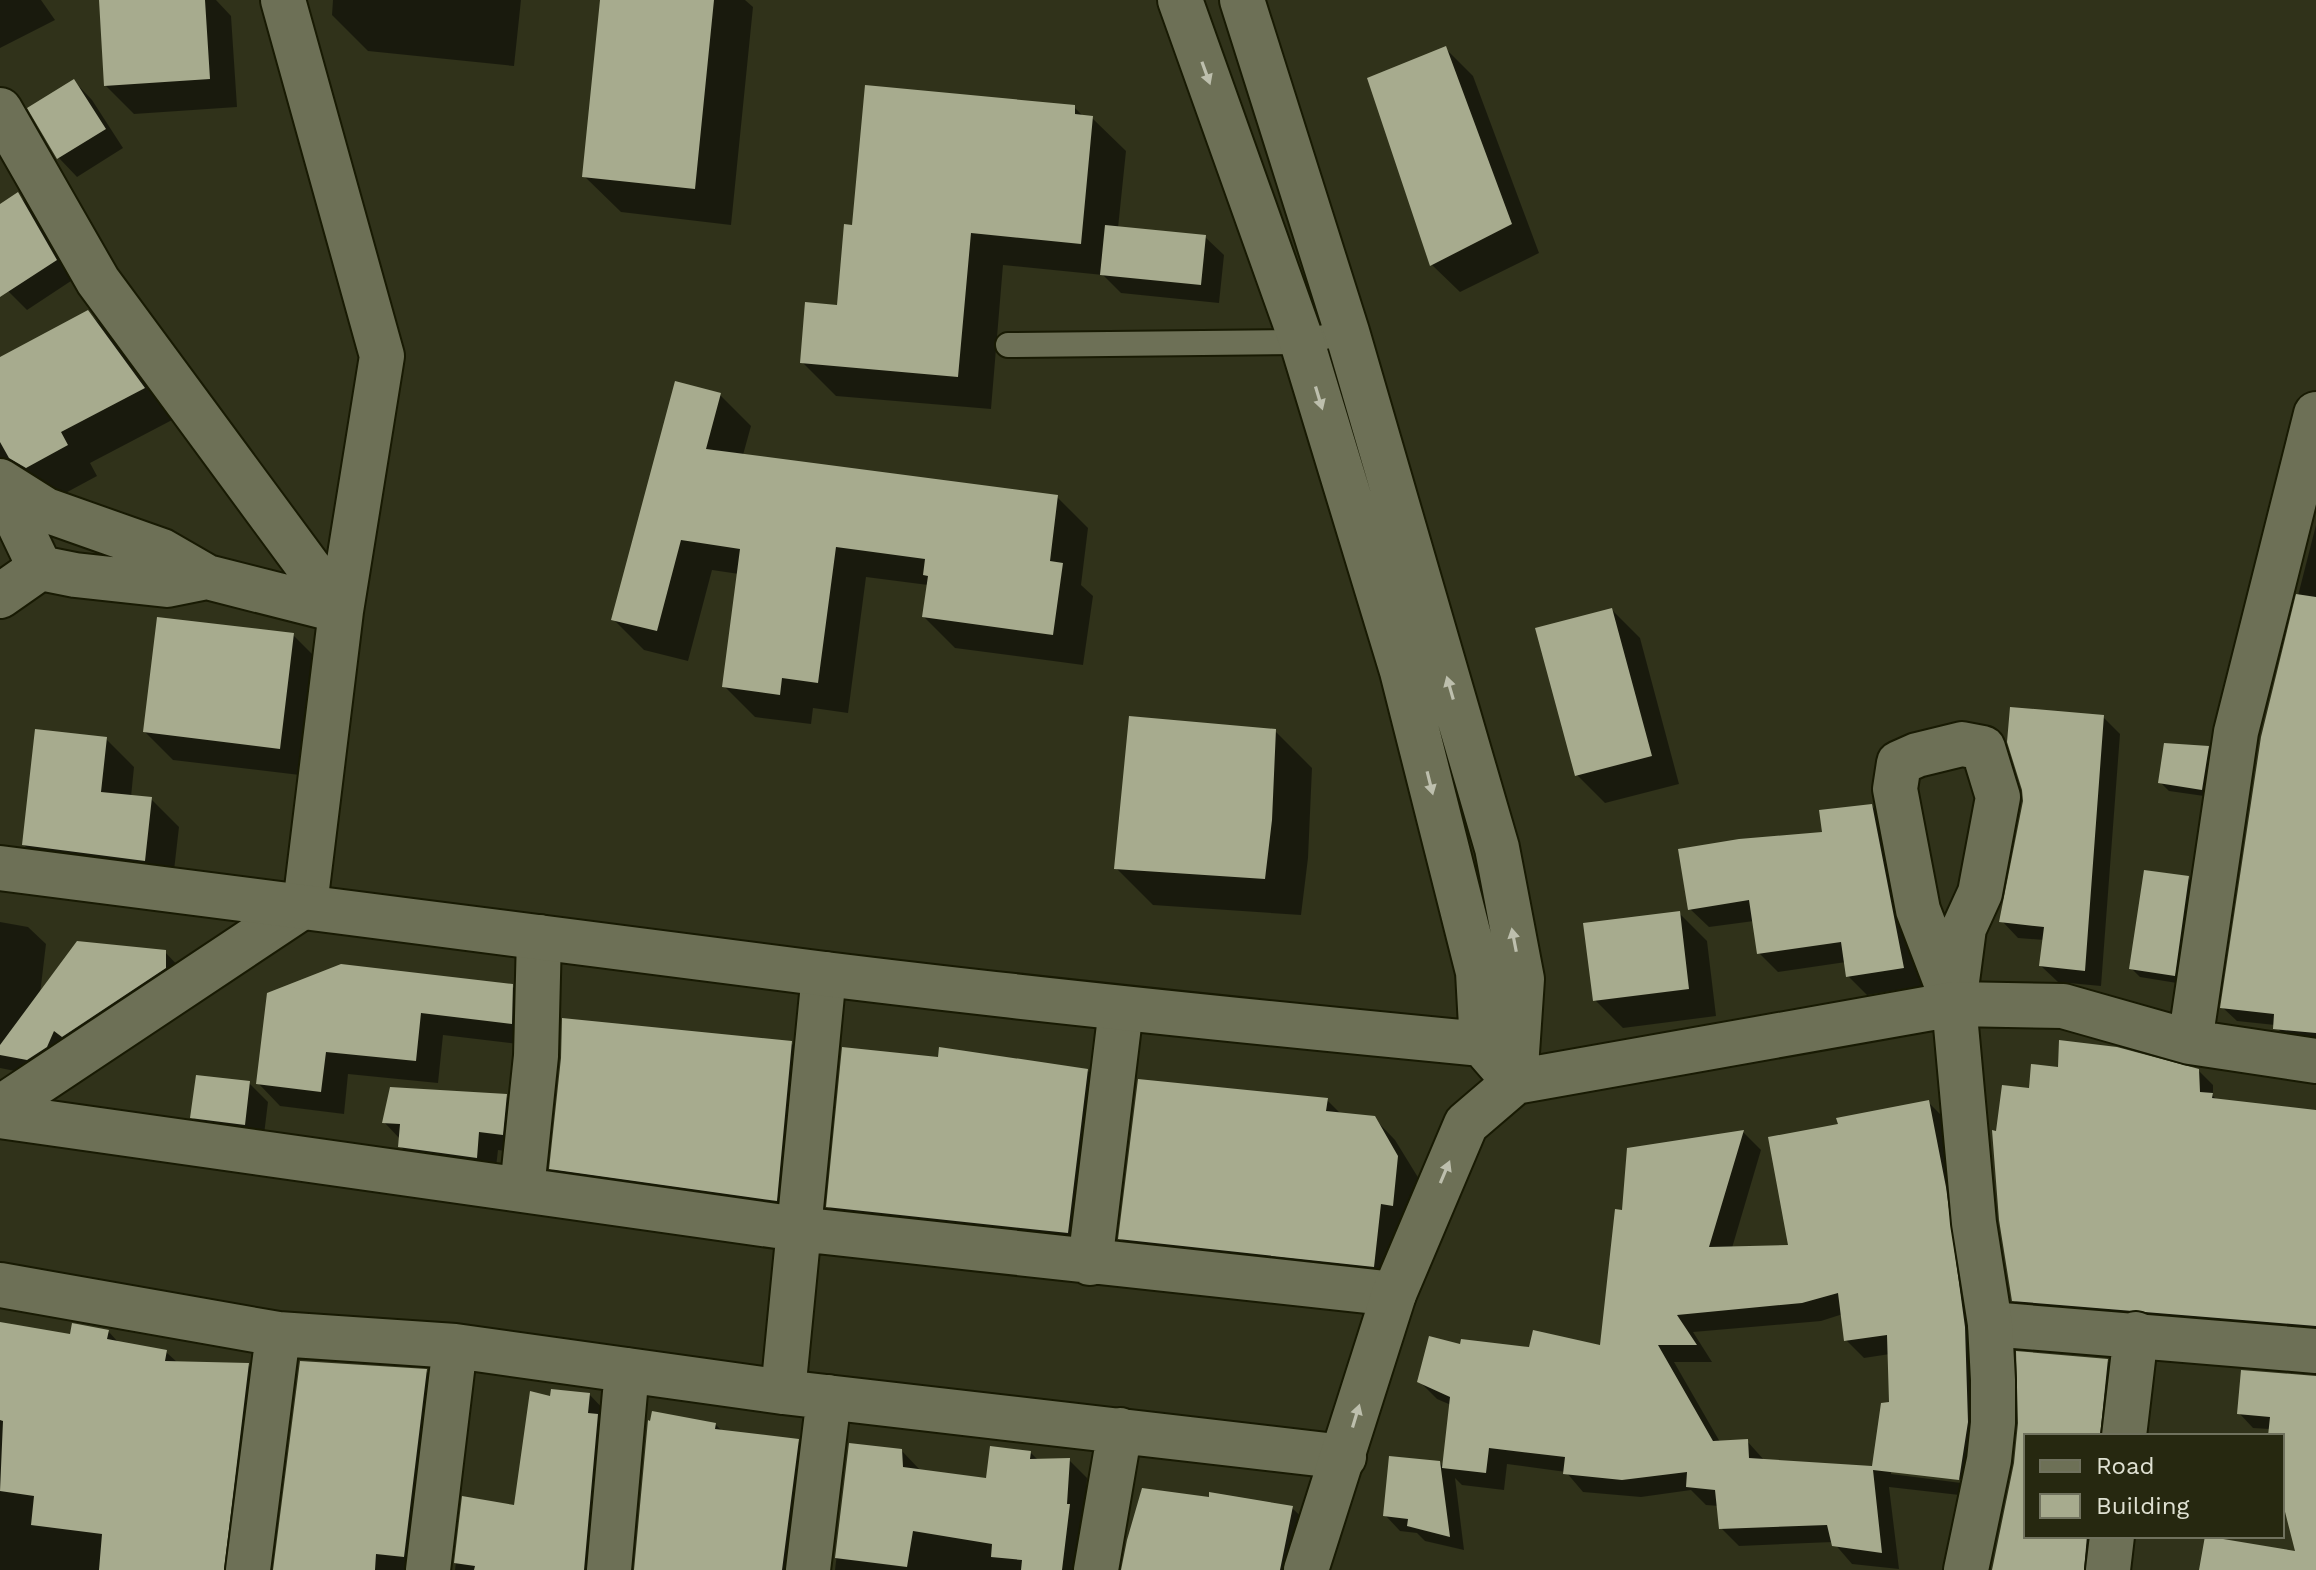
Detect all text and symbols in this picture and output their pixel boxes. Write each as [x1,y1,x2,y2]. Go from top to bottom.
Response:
one-way arrow [1200,62,1213,86]
one-way arrow [1313,387,1326,411]
one-way arrow [1443,676,1456,700]
one-way arrow [1424,770,1436,795]
one-way arrow [1508,927,1520,952]
one-way arrow [1439,1160,1452,1184]
one-way arrow [1350,1404,1363,1428]
legend [2024,1434,2284,1538]
text: Road [2096,1452,2155,1480]
text: Building [2096,1492,2189,1520]

